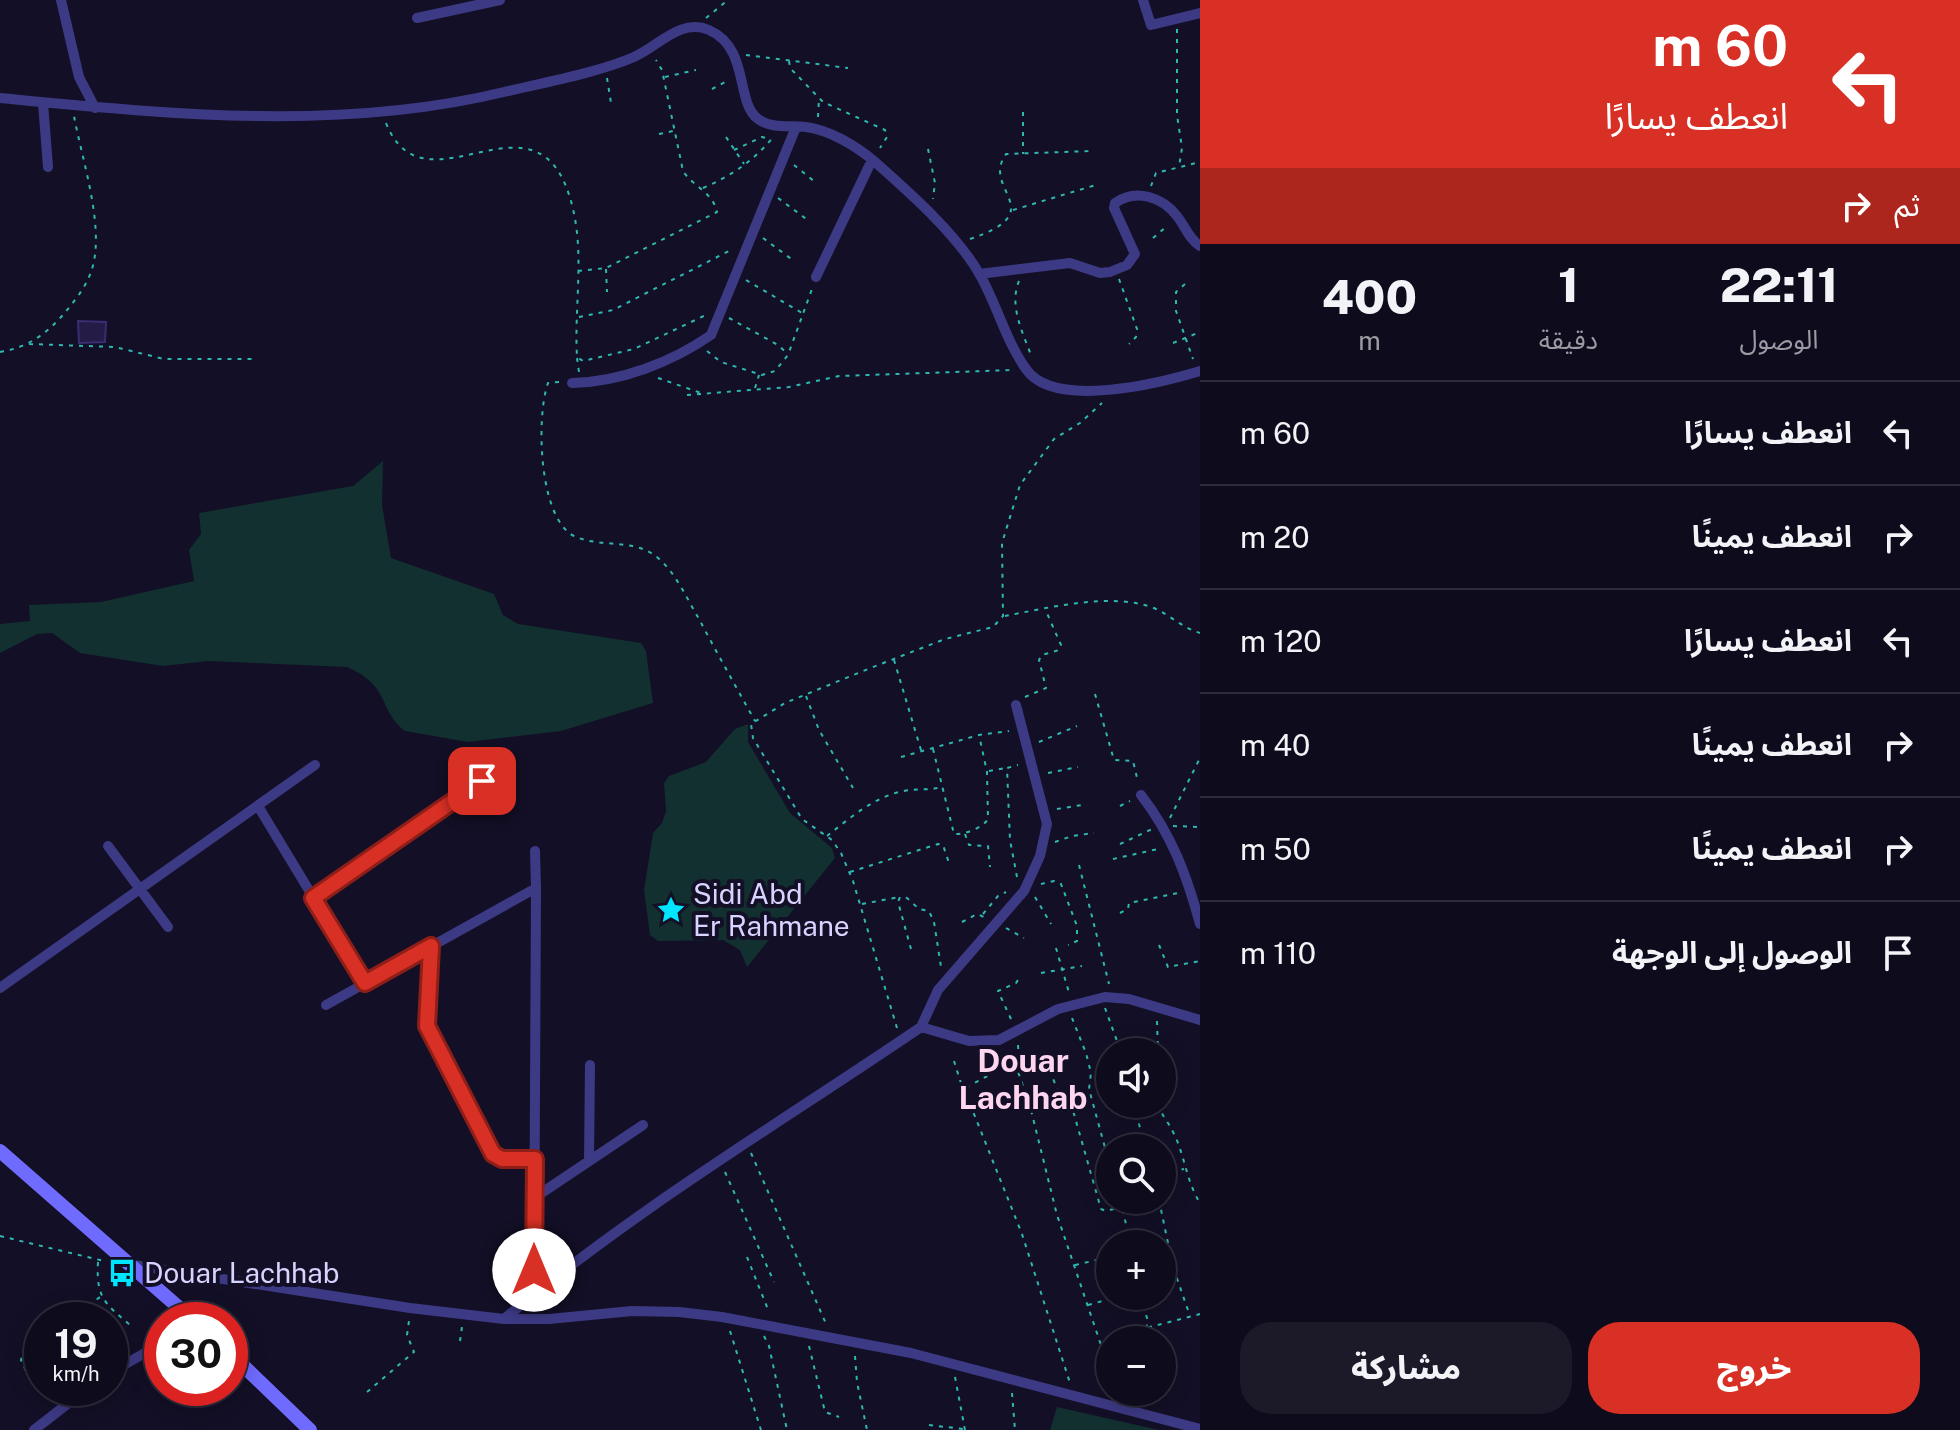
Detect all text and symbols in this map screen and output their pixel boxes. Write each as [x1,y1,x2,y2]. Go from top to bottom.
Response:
text: 60 m [1652,13,1788,79]
icon: left [1816,32,1920,136]
text: انعطف يسارًا [1604,95,1788,137]
icon: right [1834,184,1878,228]
text: ثم [1894,187,1920,223]
text: 1 [1558,256,1579,313]
text: 22:11 [1720,256,1838,313]
text: 400 [1322,268,1417,325]
text: دقيقة [1539,324,1598,355]
text: الوصول [1739,324,1819,355]
text: m [1358,325,1381,356]
icon: left [1876,411,1920,455]
text: انعطف يسارًا [1684,414,1852,450]
text: 60 m [1240,415,1310,451]
icon: right [1876,515,1920,559]
text: انعطف يمينًا [1692,518,1852,554]
text: 20 m [1240,519,1310,555]
icon: left [1876,619,1920,663]
text: انعطف يسارًا [1684,622,1852,658]
text: 120 m [1240,623,1322,659]
icon: right [1876,723,1920,767]
text: انعطف يمينًا [1692,726,1852,762]
text: 40 m [1240,727,1310,763]
pin [448,747,516,815]
icon: arrive [460,759,504,803]
icon: right [1876,827,1920,871]
text: انعطف يمينًا [1692,830,1852,866]
text: 50 m [1240,831,1311,867]
place label: Sidi Abd Er Rahmane [693,877,850,942]
place icon: Sidi Abd Er Rahmane [656,895,686,925]
icon: arrive [1876,931,1920,975]
text: الوصول إلى الوجهة [1612,934,1852,970]
text: 110 m [1240,935,1316,971]
map controls [1096,1038,1176,1406]
button: sound [1096,1038,1176,1118]
district label: Douar Lachhab [958,1042,1088,1116]
button: search [1096,1134,1176,1214]
position arrow [492,1228,576,1312]
button: + [1096,1230,1176,1310]
place label: Douar Lachhab [144,1256,339,1289]
bus stop icon: Douar Lachhab [107,1258,137,1288]
speed limit sign: 30 [144,1302,248,1406]
text: 19 [54,1320,98,1367]
button: مشاركة [1240,1322,1572,1414]
button: خروج [1588,1322,1920,1414]
button: − [1096,1326,1176,1406]
text: km/h [52,1362,100,1386]

